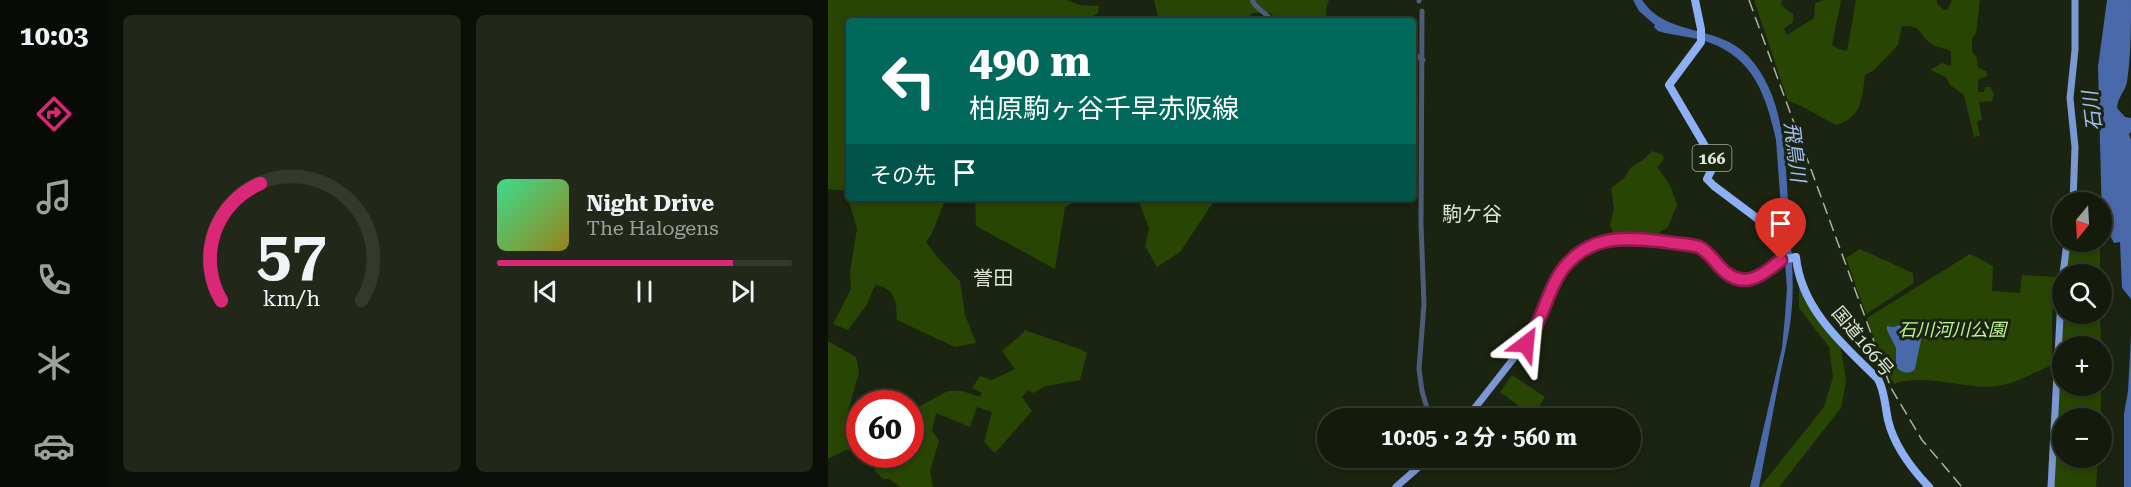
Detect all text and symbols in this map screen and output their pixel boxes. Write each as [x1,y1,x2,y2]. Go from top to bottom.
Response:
text: 10:03 [20,20,88,52]
text: 490 m [969,37,1091,86]
icon: left [870,42,948,120]
water label: 石川 [2077,88,2106,132]
icon: directions [33,93,75,135]
text: 柏原駒ヶ谷千早赤阪線 [969,93,1239,125]
water label: 飛鳥川 [1779,121,1811,185]
road number: 166 [1692,145,1732,171]
icon: arrive [948,156,981,189]
text: その先 [870,163,936,188]
icon: music [33,176,75,218]
text: Night Drive [587,191,714,216]
north arrow [2052,192,2112,252]
map controls [2052,192,2112,468]
pin [1755,198,1806,260]
district label: 駒ケ谷 [1442,202,1502,226]
icon: arrive [1764,207,1797,240]
text: The Halogens [587,216,719,240]
text: 57 [257,217,327,290]
icon: phone [33,259,75,301]
button: search [2052,264,2112,324]
district label: 誉田 [973,266,1013,290]
icon: previous [529,275,562,308]
icon: pause [628,275,661,308]
icon: next [726,275,759,308]
text: km/h [263,286,321,311]
street label: 国道166号 [1828,302,1898,380]
position arrow [1494,312,1558,376]
park label: 石川河川公園 [1898,319,2009,340]
button: + [2052,336,2112,396]
icon: climate [33,342,75,384]
speed limit sign: 60 [846,390,924,468]
button: − [2052,408,2112,468]
icon: car [33,425,75,467]
text: 10:05 · 2 分 · 560 m [1381,425,1577,450]

